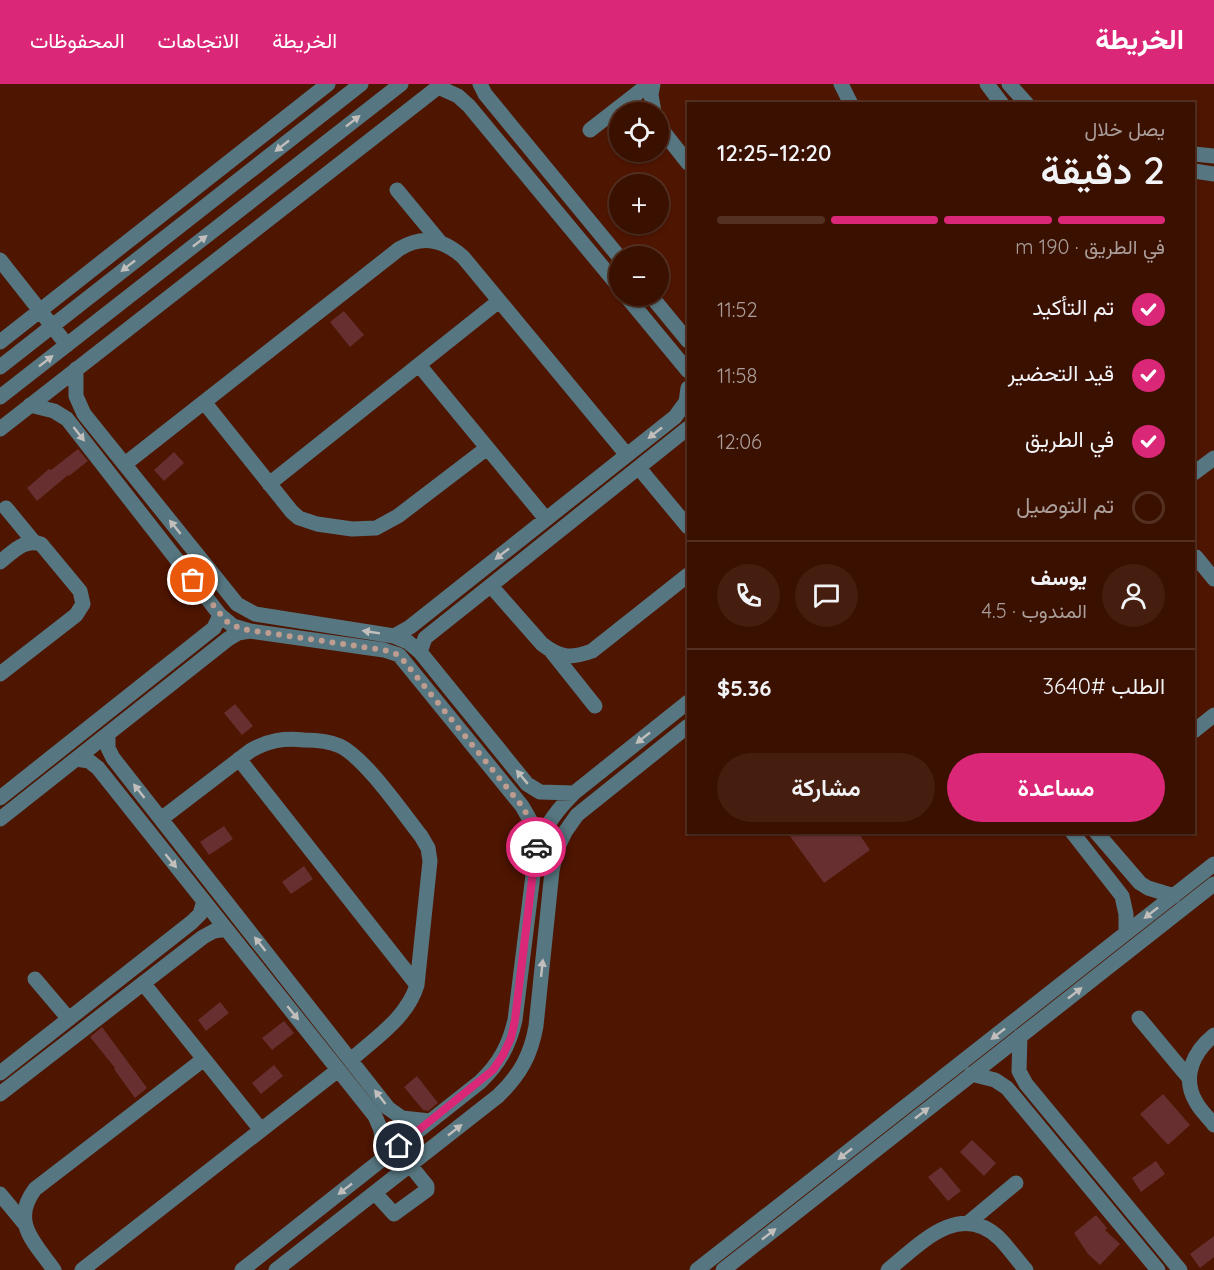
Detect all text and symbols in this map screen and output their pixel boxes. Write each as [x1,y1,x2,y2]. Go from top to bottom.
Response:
text: الخريطة [1095,21,1184,56]
text: المحفوظات [30,27,125,53]
text: الاتجاهات [158,27,239,53]
text: الخريطة [272,27,337,53]
map controls [609,102,669,306]
button: locate [609,102,669,162]
one-way arrow [346,116,361,128]
text: يصل خلال [1084,116,1165,141]
text: 12:20–12:25 [717,139,831,167]
one-way arrow [274,140,290,152]
text: 2 دقيقة [1041,145,1165,194]
button: + [609,174,669,234]
text: في الطريق · 190 m [1015,234,1165,259]
one-way arrow [192,235,208,248]
button: − [609,246,669,306]
one-way arrow [121,260,136,272]
text: تم التأكيد [1032,293,1114,321]
icon: check [1132,293,1165,326]
text: 11:52 [717,297,758,322]
one-way arrow [38,355,54,368]
text: قيد التحضير [1008,359,1114,387]
icon: check [1132,359,1165,392]
text: 11:58 [717,363,757,388]
text: في الطريق [1025,425,1114,453]
icon: check [1132,425,1165,458]
one-way arrow [72,426,84,441]
one-way arrow [647,427,663,440]
text: 12:06 [717,429,762,454]
text: تم التوصيل [1016,491,1114,519]
one-way arrow [169,520,182,535]
one-way arrow [495,548,510,560]
pin [167,554,218,605]
icon: bag [176,563,209,596]
text: يوسف [1031,563,1087,591]
button: phone [717,564,780,627]
button: chat [795,564,858,627]
button: person [1102,564,1165,627]
text: المندوب · 4.5 [982,598,1087,623]
one-way arrow [361,627,380,636]
text: الطلب #3640 [1042,672,1165,700]
text: $5.36 [717,674,771,702]
one-way arrow [635,732,650,744]
button: مشاركة [717,753,935,822]
button: مساعدة [947,753,1165,822]
one-way arrow [515,769,528,785]
one-way arrow [133,783,146,799]
courier [506,817,566,877]
icon: car [520,831,553,864]
one-way arrow [165,853,178,869]
one-way arrow [1144,907,1159,919]
one-way arrow [253,936,266,952]
one-way arrow [537,959,547,978]
one-way arrow [1068,987,1083,999]
one-way arrow [286,1005,299,1020]
one-way arrow [990,1027,1006,1040]
one-way arrow [375,1090,387,1105]
one-way arrow [914,1106,930,1119]
pin [373,1120,424,1171]
one-way arrow [447,1125,462,1137]
icon: home [382,1129,415,1162]
one-way arrow [837,1147,852,1159]
one-way arrow [337,1182,353,1195]
one-way arrow [761,1227,777,1240]

